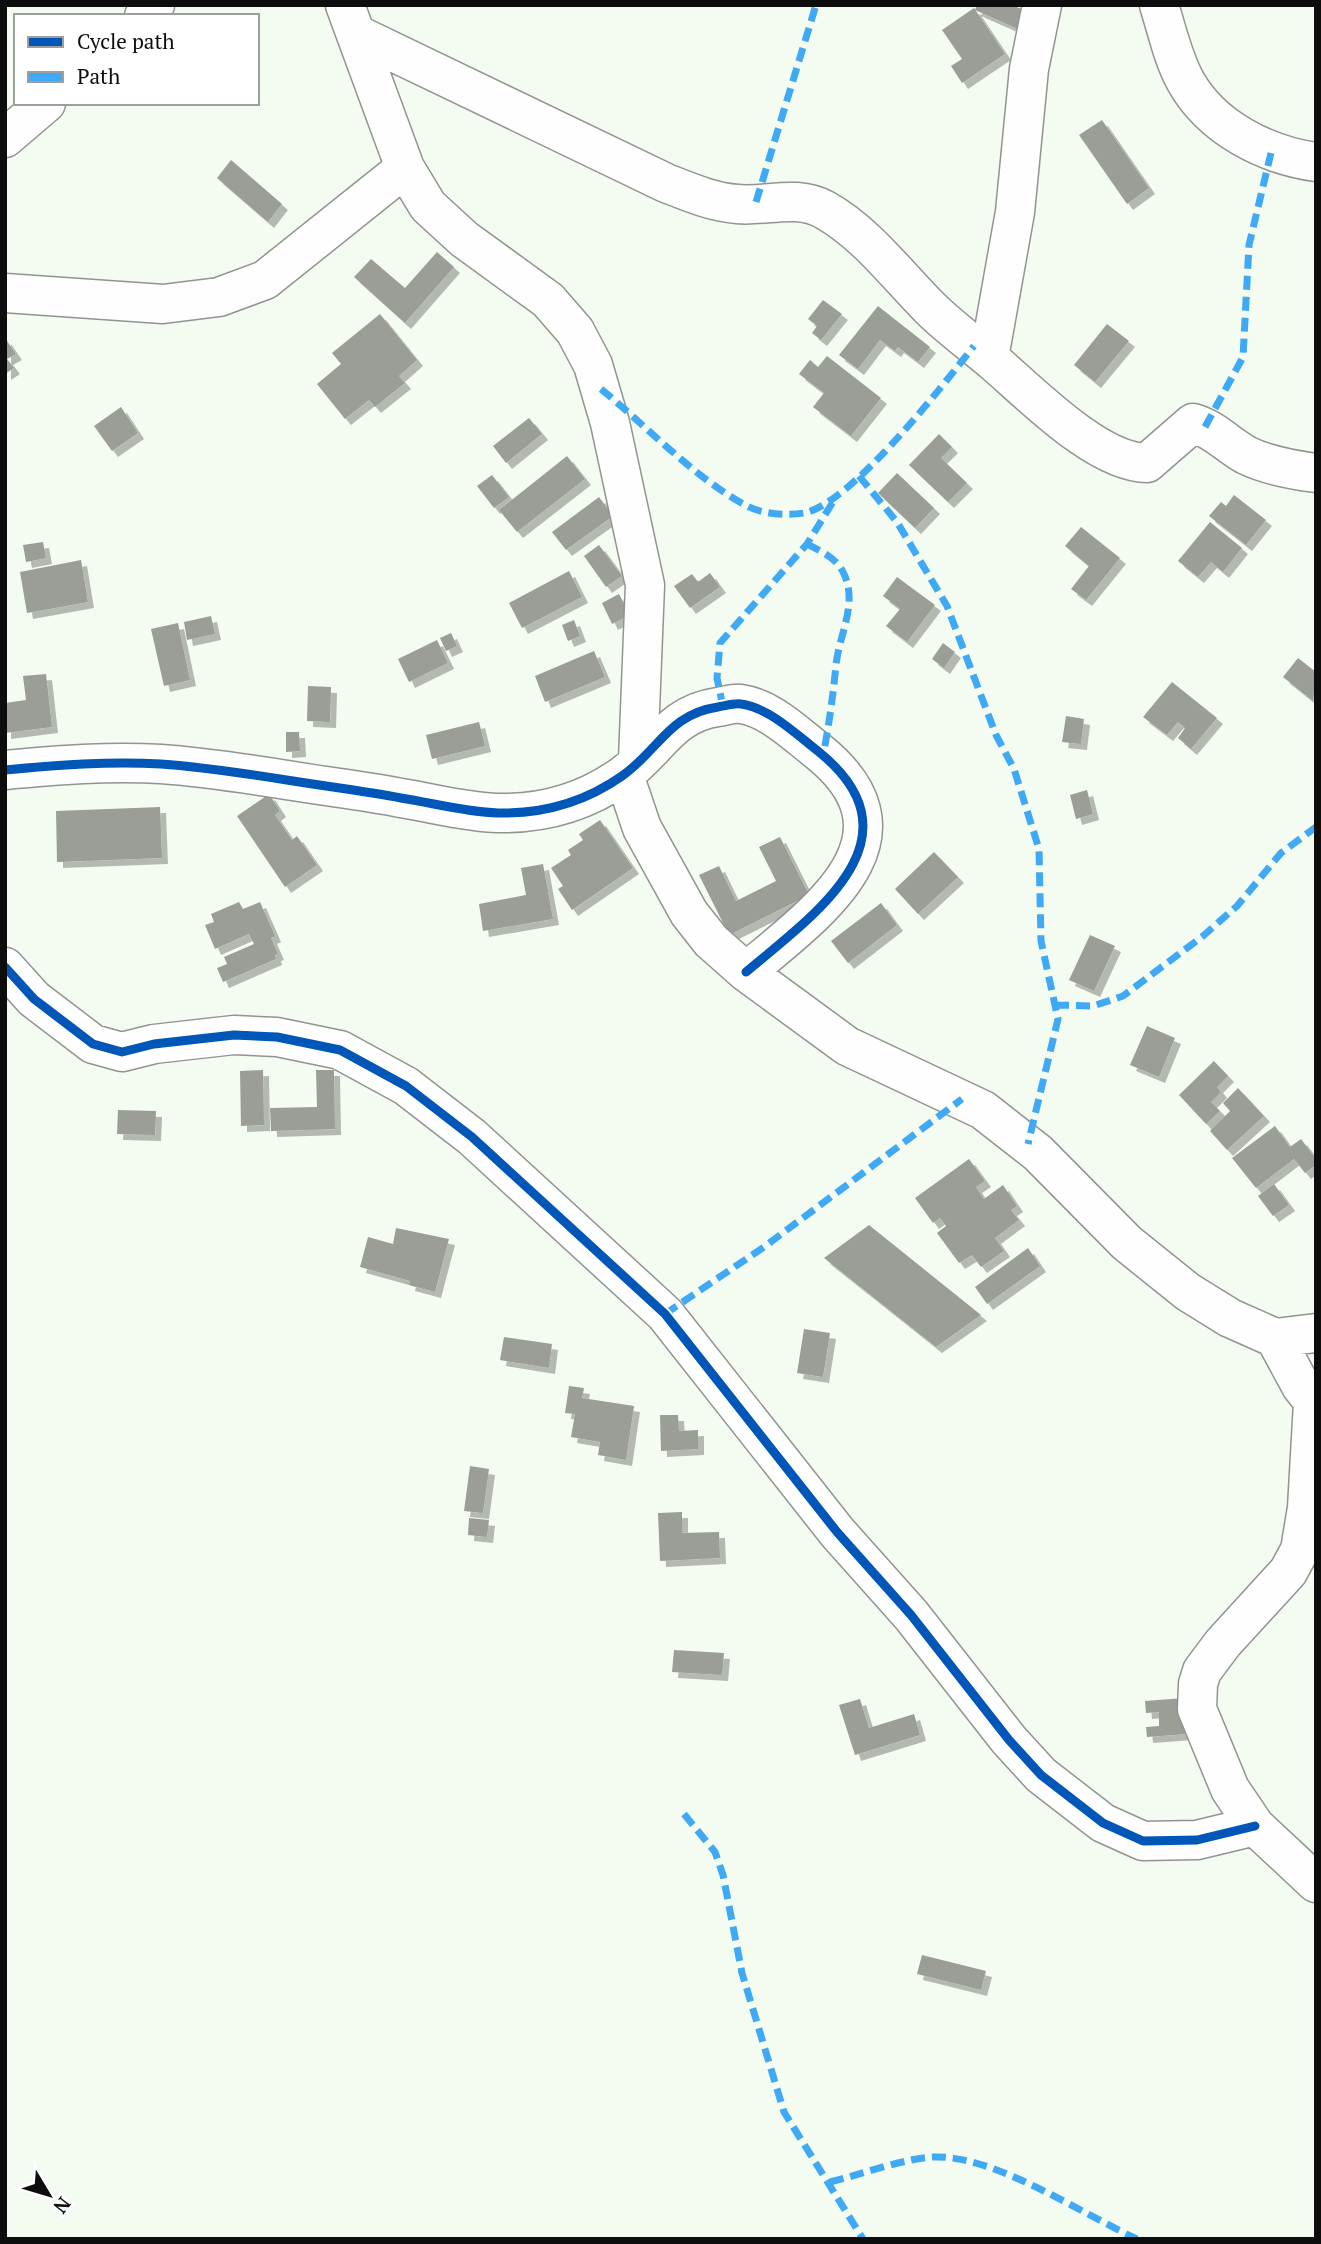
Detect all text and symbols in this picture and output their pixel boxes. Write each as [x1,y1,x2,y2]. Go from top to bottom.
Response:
legend [14,14,259,105]
text: Cycle path [77,27,175,55]
text: Path [77,62,120,90]
north arrow [14,2160,84,2230]
text: N [48,2192,77,2220]

